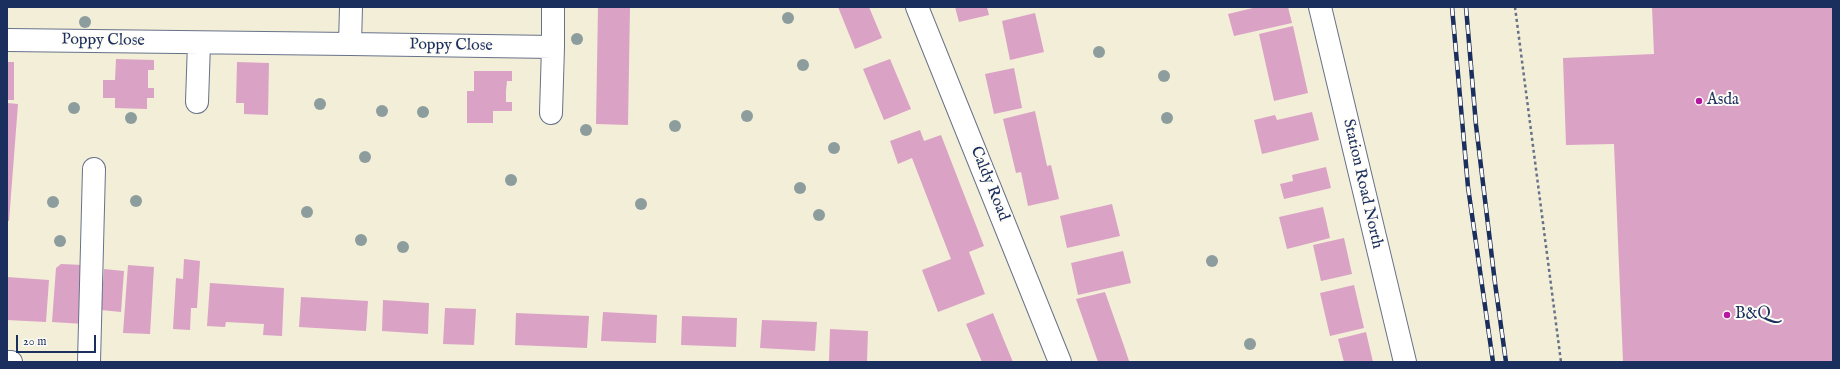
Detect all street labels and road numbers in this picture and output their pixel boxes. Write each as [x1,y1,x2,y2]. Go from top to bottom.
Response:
street label: Poppy Close [61,31,145,51]
street label: Poppy Close [409,36,493,56]
street label: Station Road North [1338,117,1386,251]
street label: Caldy Road [965,144,1013,224]

